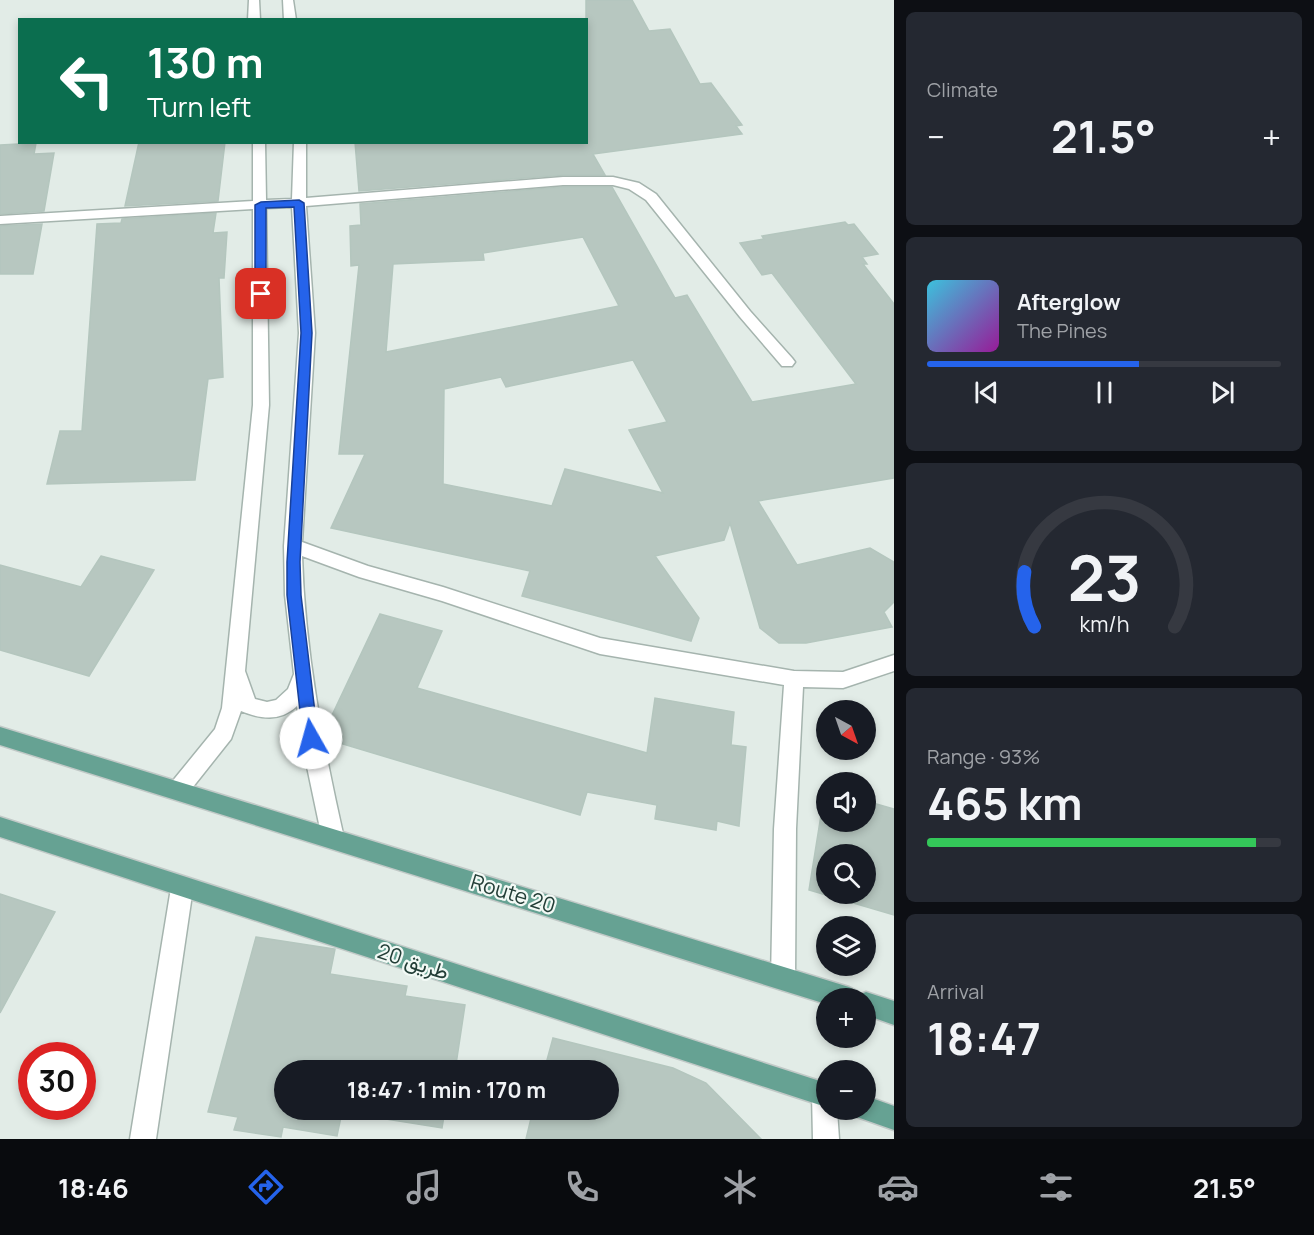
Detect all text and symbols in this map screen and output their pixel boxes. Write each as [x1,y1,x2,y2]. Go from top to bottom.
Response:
text: 130 m [147,33,264,91]
icon: left [48,42,126,120]
text: Climate [927,76,998,103]
text: Turn left [147,88,251,125]
text: 21.5° [1051,105,1156,167]
text: − [927,114,945,159]
text: + [1262,114,1281,159]
pin [235,268,286,319]
icon: arrive [244,277,277,310]
text: Afterglow [1017,287,1121,317]
text: The Pines [1017,317,1107,344]
icon: previous [970,376,1003,409]
icon: pause [1088,376,1121,409]
icon: next [1206,376,1239,409]
text: 23 [1067,534,1141,620]
text: km/h [1079,609,1129,638]
north arrow [816,700,876,760]
map controls [816,700,876,1120]
position arrow [279,706,343,770]
text: Range · 93% [927,743,1040,770]
button: sound [816,772,876,832]
text: 465 km [927,772,1082,834]
button: search [816,844,876,904]
street label: Route 20 [467,867,559,919]
button: layers [816,916,876,976]
street label: طريق 20 [374,936,453,986]
text: Arrival [927,978,984,1005]
button: + [816,988,876,1048]
text: 18:47 [927,1007,1041,1069]
speed limit sign: 30 [18,1042,96,1120]
button: − [816,1060,876,1120]
text: 18:47 · 1 min · 170 m [347,1075,546,1105]
icon: directions [245,1166,287,1208]
icon: music [403,1166,445,1208]
icon: phone [561,1166,603,1208]
icon: climate [719,1166,761,1208]
icon: car [877,1166,919,1208]
icon: filters [1035,1166,1077,1208]
text: 18:46 [58,1169,129,1206]
text: 21.5° [1193,1169,1256,1206]

